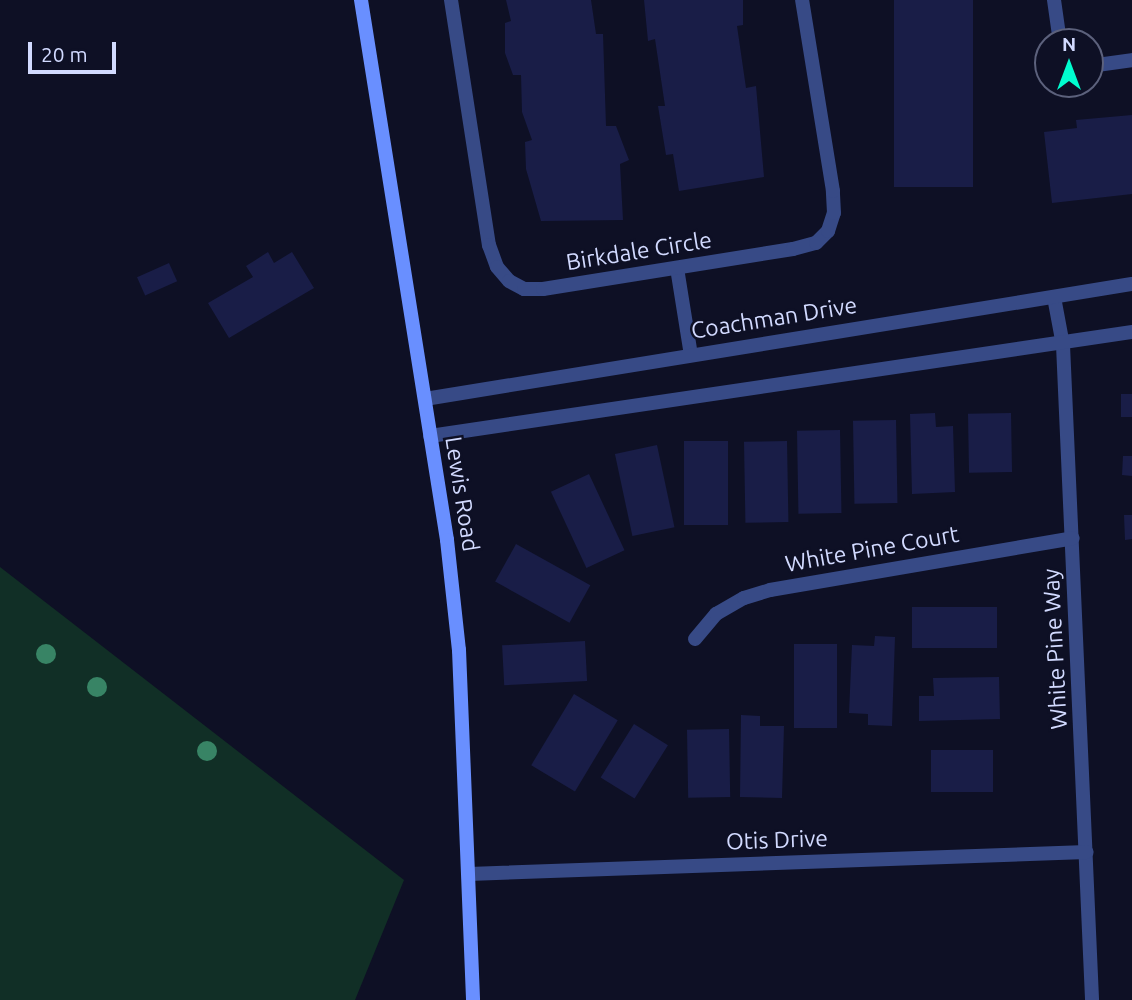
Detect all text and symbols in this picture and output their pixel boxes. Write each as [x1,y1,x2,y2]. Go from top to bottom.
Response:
scale bar [32,28,119,72]
north arrow [1034,28,1104,98]
text: N [1062,33,1076,55]
text: 20 m [41,42,88,66]
street label: Birkdale Circle [564,226,714,276]
street label: Coachman Drive [689,291,859,345]
street label: Lewis Road [439,435,485,553]
street label: White Pine Court [783,520,961,578]
street label: White Pine Way [1037,568,1073,730]
street label: Otis Drive [726,824,828,856]

